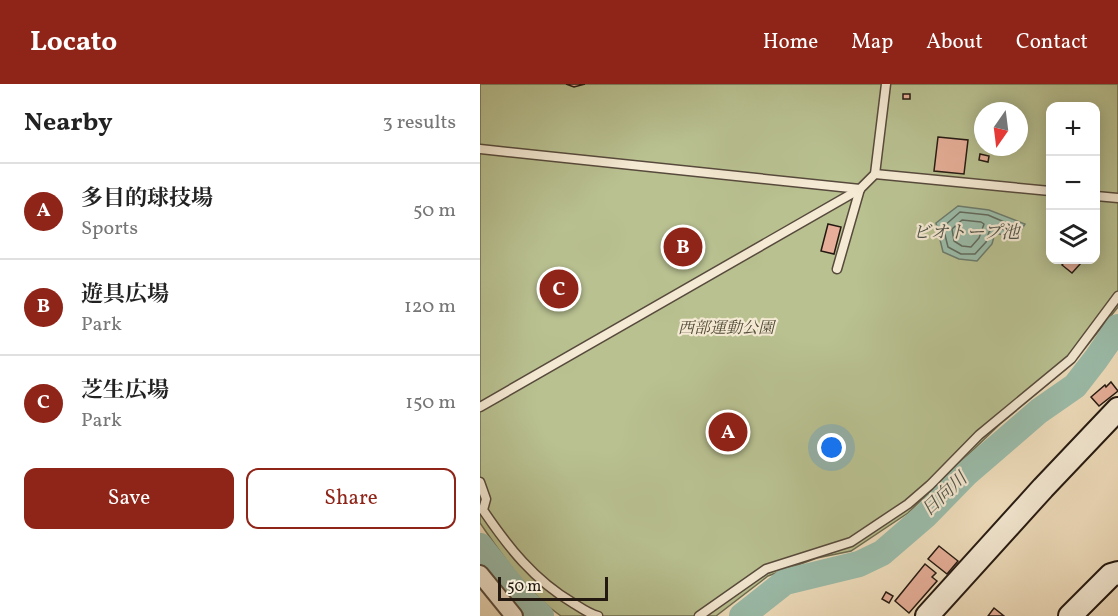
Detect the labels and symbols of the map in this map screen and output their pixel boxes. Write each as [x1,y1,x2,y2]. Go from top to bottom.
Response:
north arrow [974,102,1028,156]
water label: ビオトープ池 [912,221,1022,246]
pin: B [664,224,702,270]
pin: C [540,266,578,312]
park label: 西部運動公園 [678,318,777,340]
pin: A [708,410,748,454]
your location [817,433,846,462]
water label: 日向川 [917,466,975,523]
scale bar [498,574,608,602]

